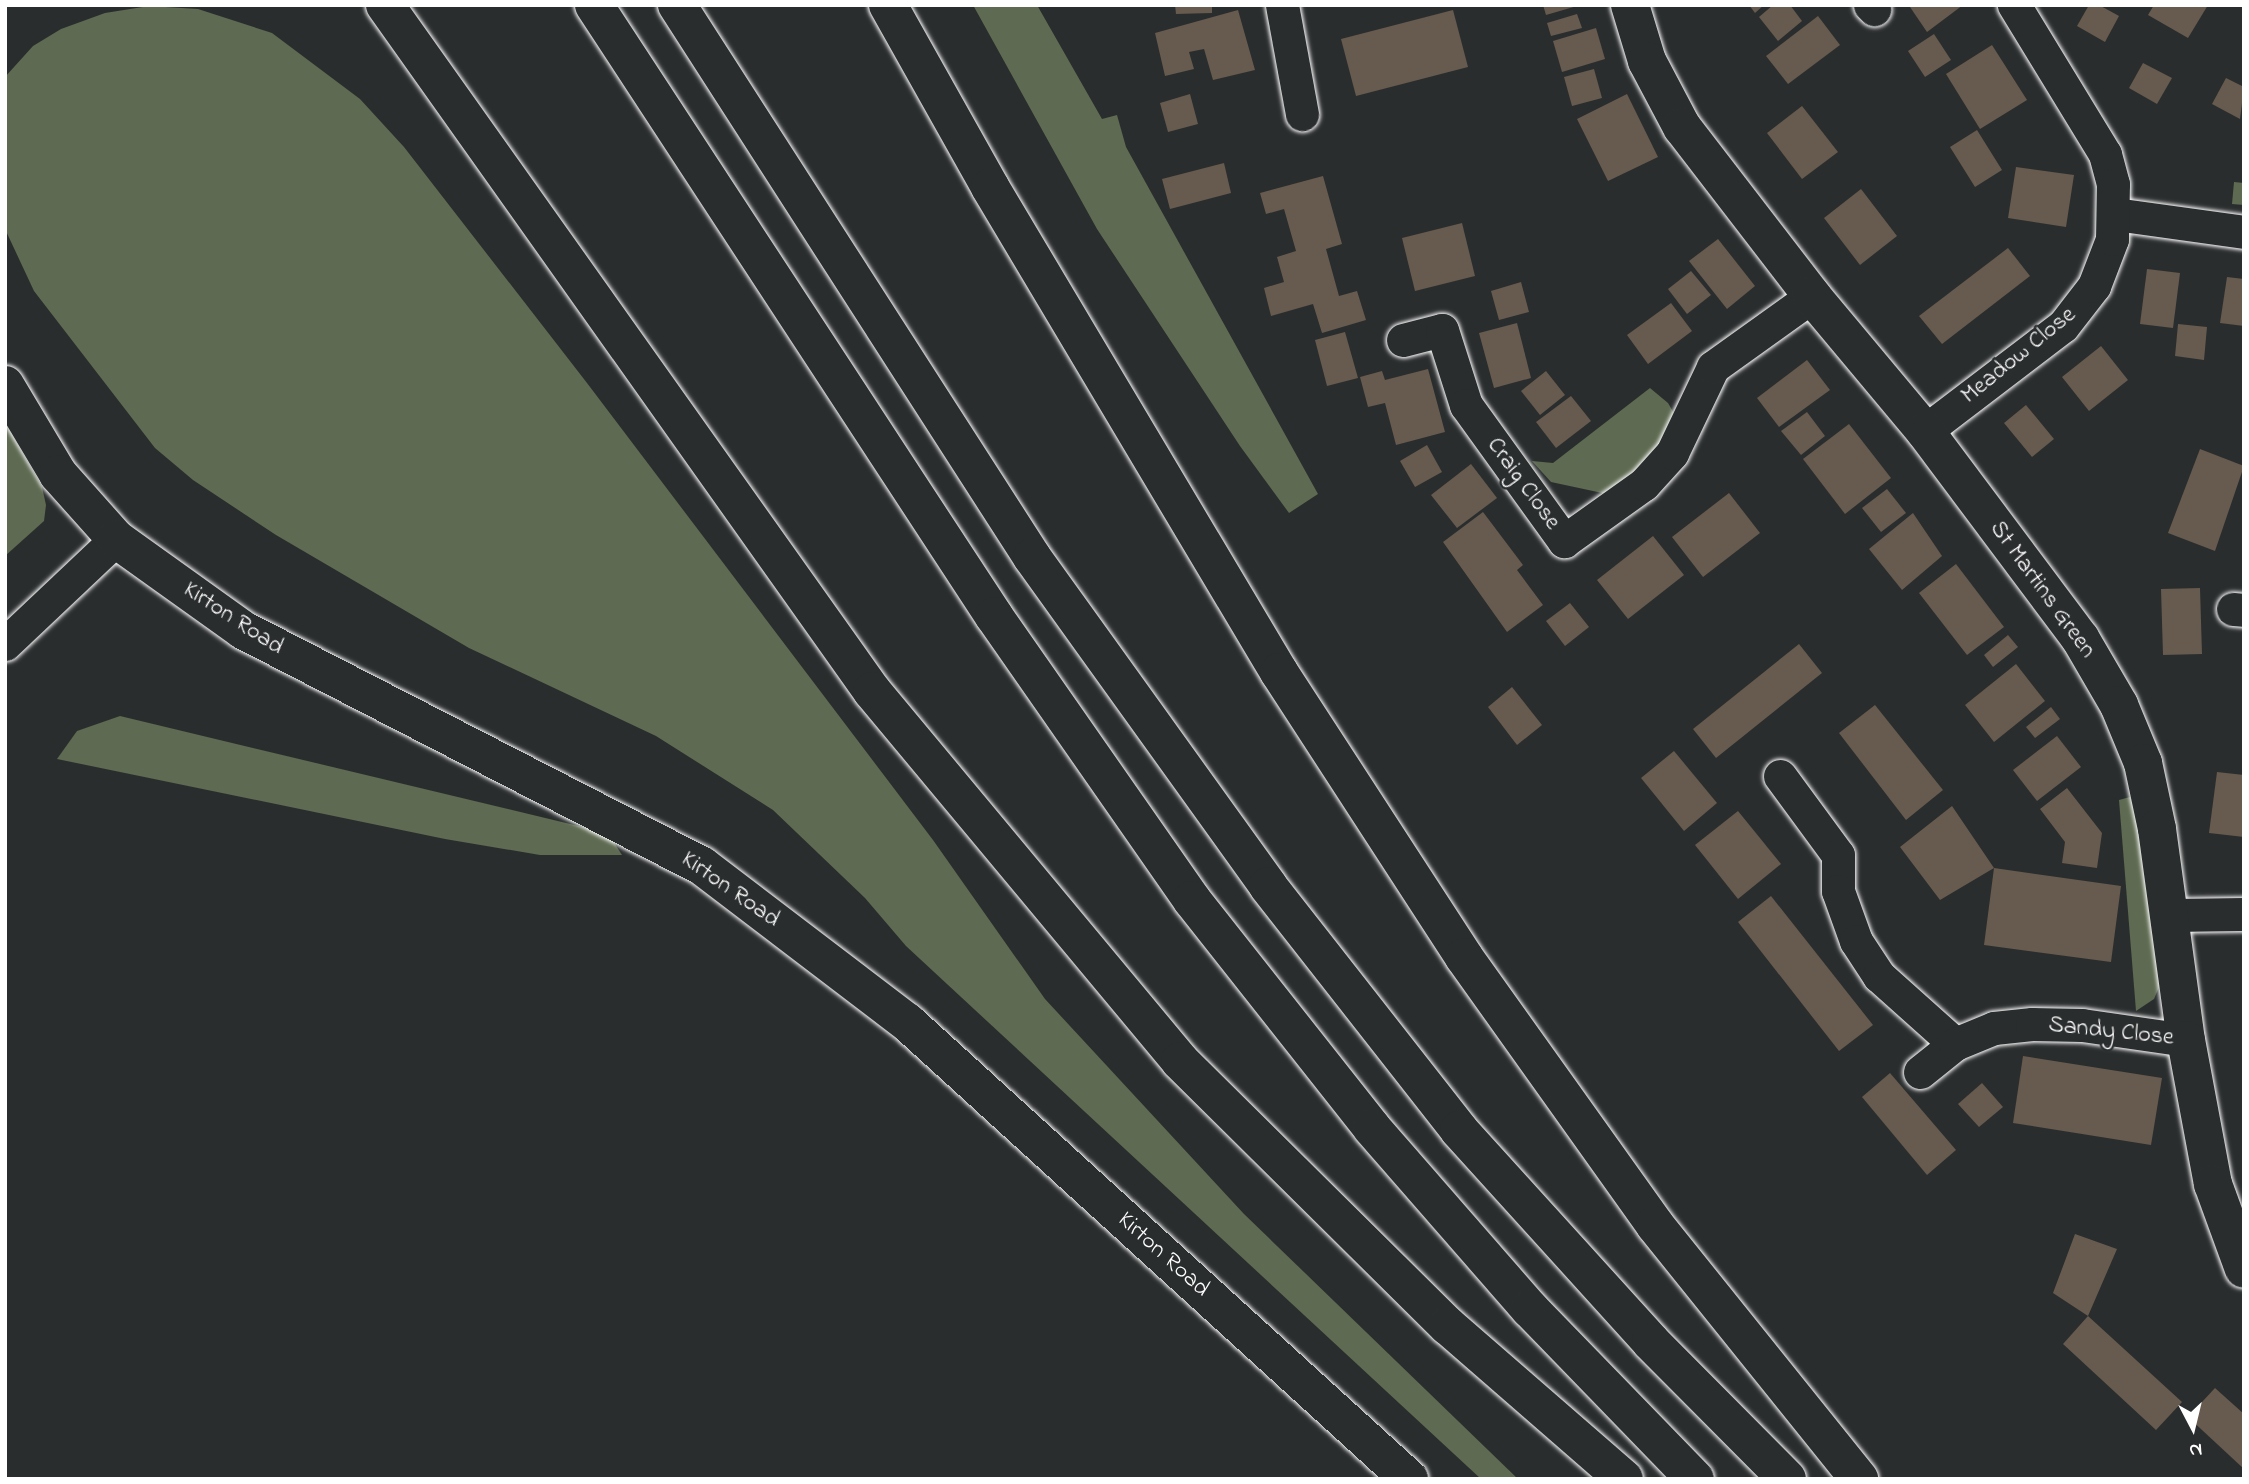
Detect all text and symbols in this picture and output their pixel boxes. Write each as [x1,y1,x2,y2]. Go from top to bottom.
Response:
street label: Meadow Close [1956,301,2082,411]
street label: Craig Close [1480,432,1566,536]
street label: St Martins Green [1983,516,2101,664]
street label: Kirton Road [177,576,289,662]
street label: Kirton Road [675,846,785,934]
street label: Sandy Close [2047,1011,2175,1053]
street label: Kirton Road [1111,1206,1215,1304]
north arrow [2158,1393,2228,1463]
text: N [2188,1435,2204,1464]

